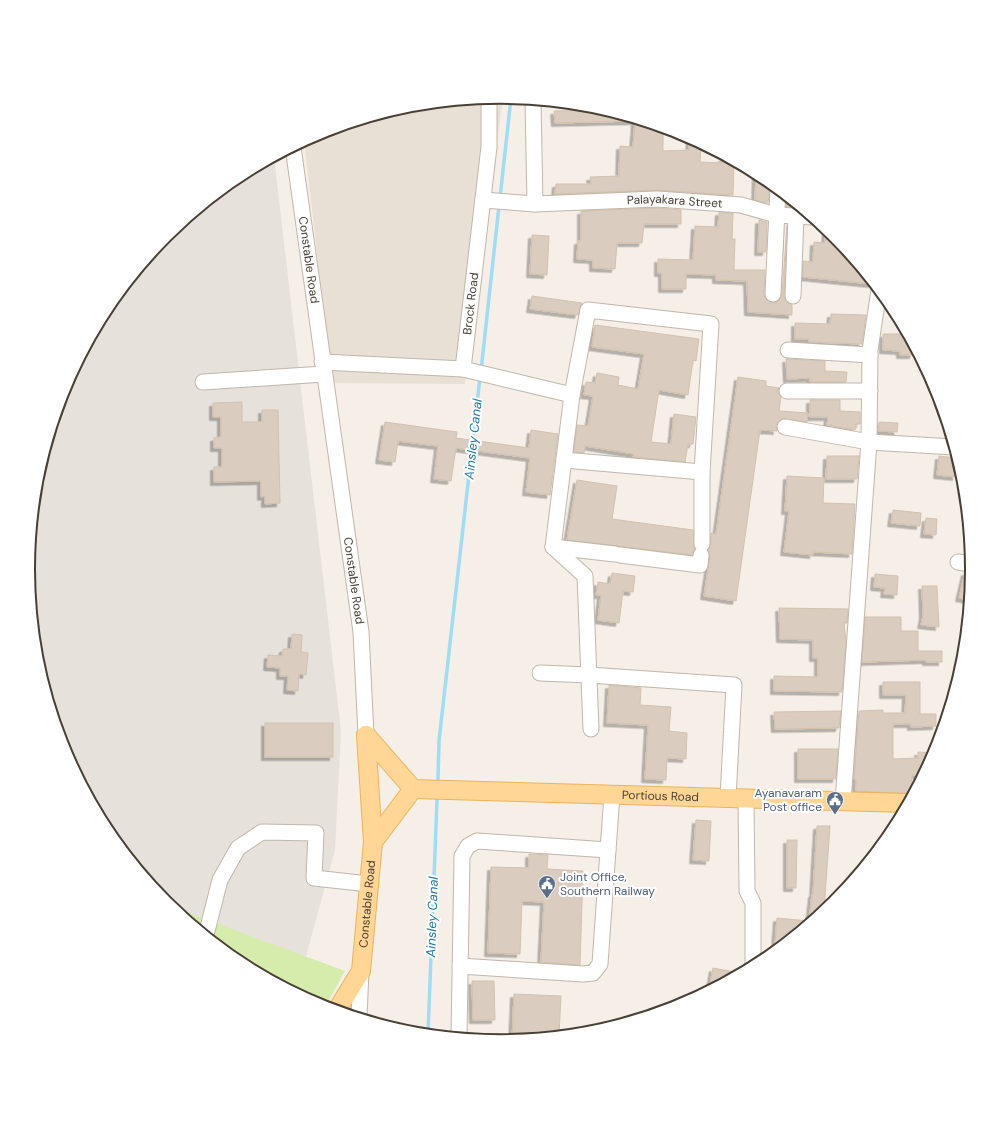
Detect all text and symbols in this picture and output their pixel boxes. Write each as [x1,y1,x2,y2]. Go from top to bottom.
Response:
street label: Palayakara Street [626,191,723,212]
street label: Constable Road [295,215,323,305]
street label: Brock Road [459,272,482,336]
water label: Ainsley Canal [460,397,486,481]
street label: Constable Road [340,536,368,625]
place label: Ayanavaram Post office [755,785,822,815]
street label: Portious Road [622,787,699,805]
public building icon: Ayanavaram Post office [825,790,845,815]
street label: Constable Road [355,860,379,949]
place label: Joint Office, Southern Railway [560,869,655,899]
public building icon: Joint Office, Southern Railway [537,874,557,899]
water label: Ainsley Canal [422,875,442,959]

